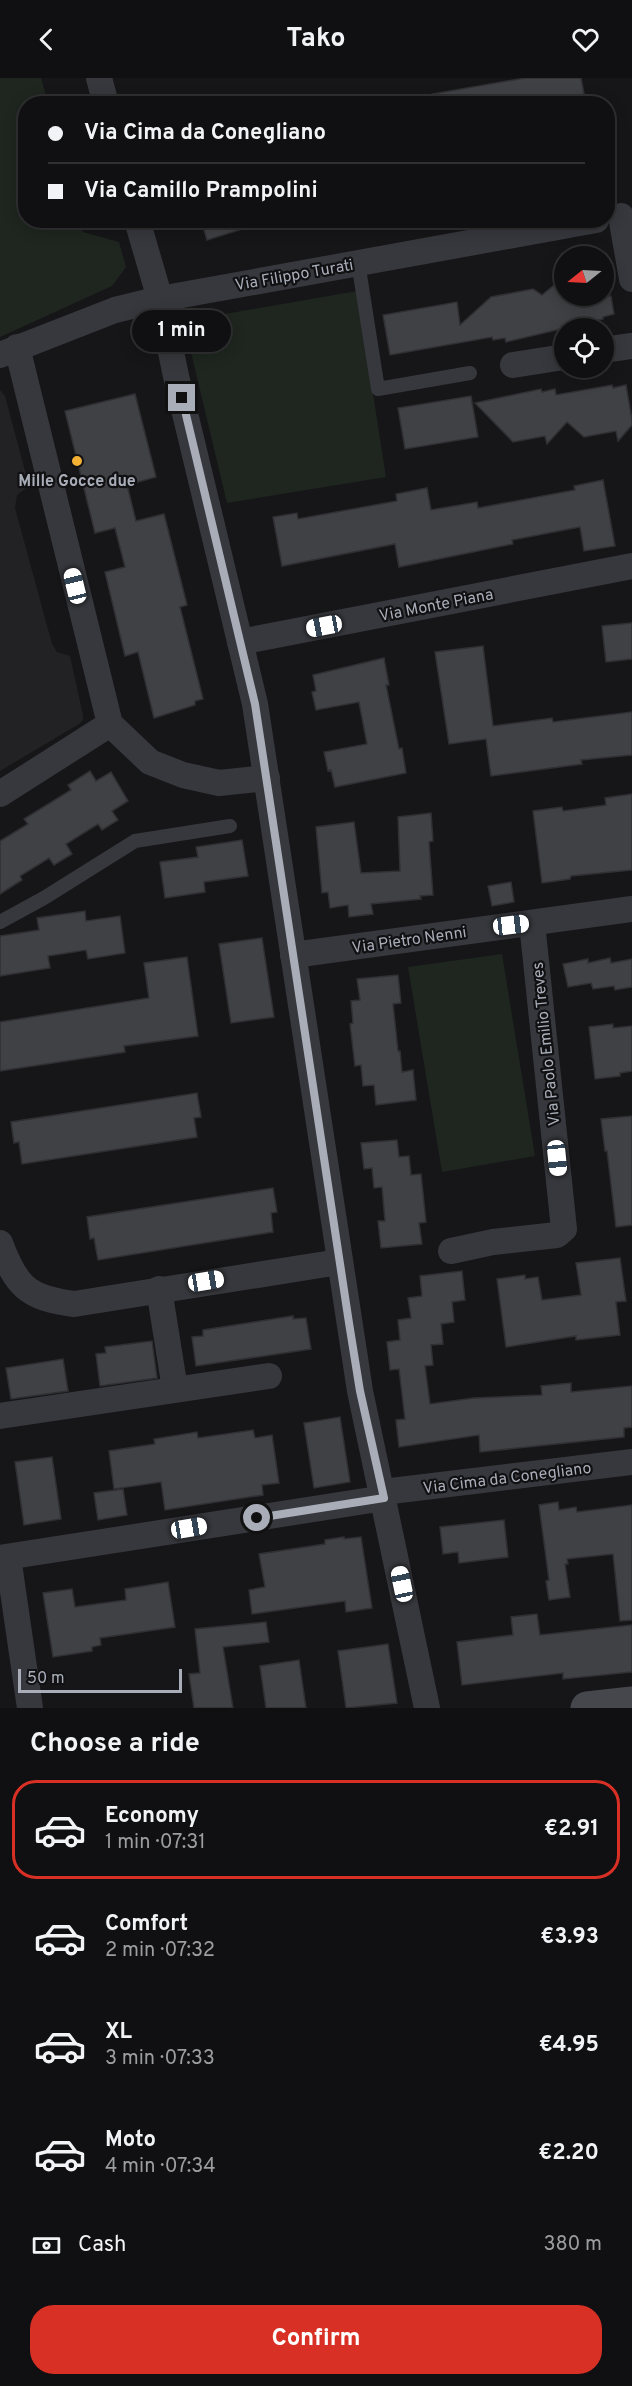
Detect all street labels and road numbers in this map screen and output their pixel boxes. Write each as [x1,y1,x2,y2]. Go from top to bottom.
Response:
street label: Via Filippo Turati [234,256,355,296]
street label: Via Monte Piana [378,585,495,627]
street label: Via Pietro Nenni [351,923,468,959]
street label: Via Paolo Emilio Treves [528,961,566,1127]
street label: Via Cima da Conegliano [422,1459,593,1499]

